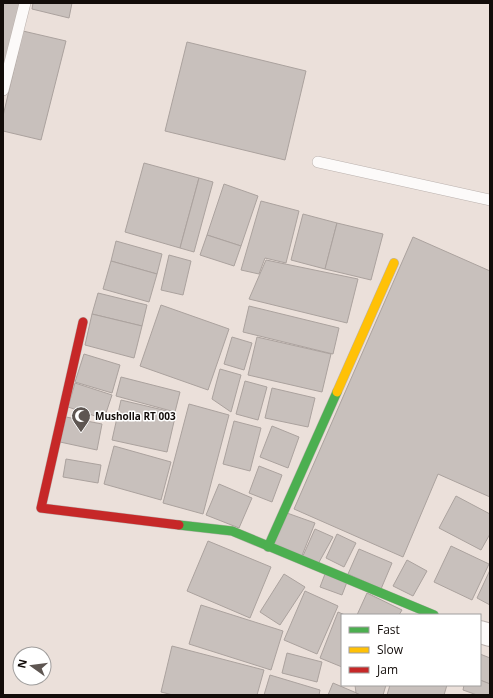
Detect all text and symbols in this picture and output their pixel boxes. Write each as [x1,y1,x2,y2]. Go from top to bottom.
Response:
mosque icon: Musholla RT 003 [70,405,92,433]
place label: Musholla RT 003 [95,409,176,423]
legend [341,614,481,686]
text: Fast [377,621,400,638]
text: Slow [377,641,404,658]
north arrow [12,646,52,686]
text: N [13,657,30,670]
text: Jam [376,661,398,678]

